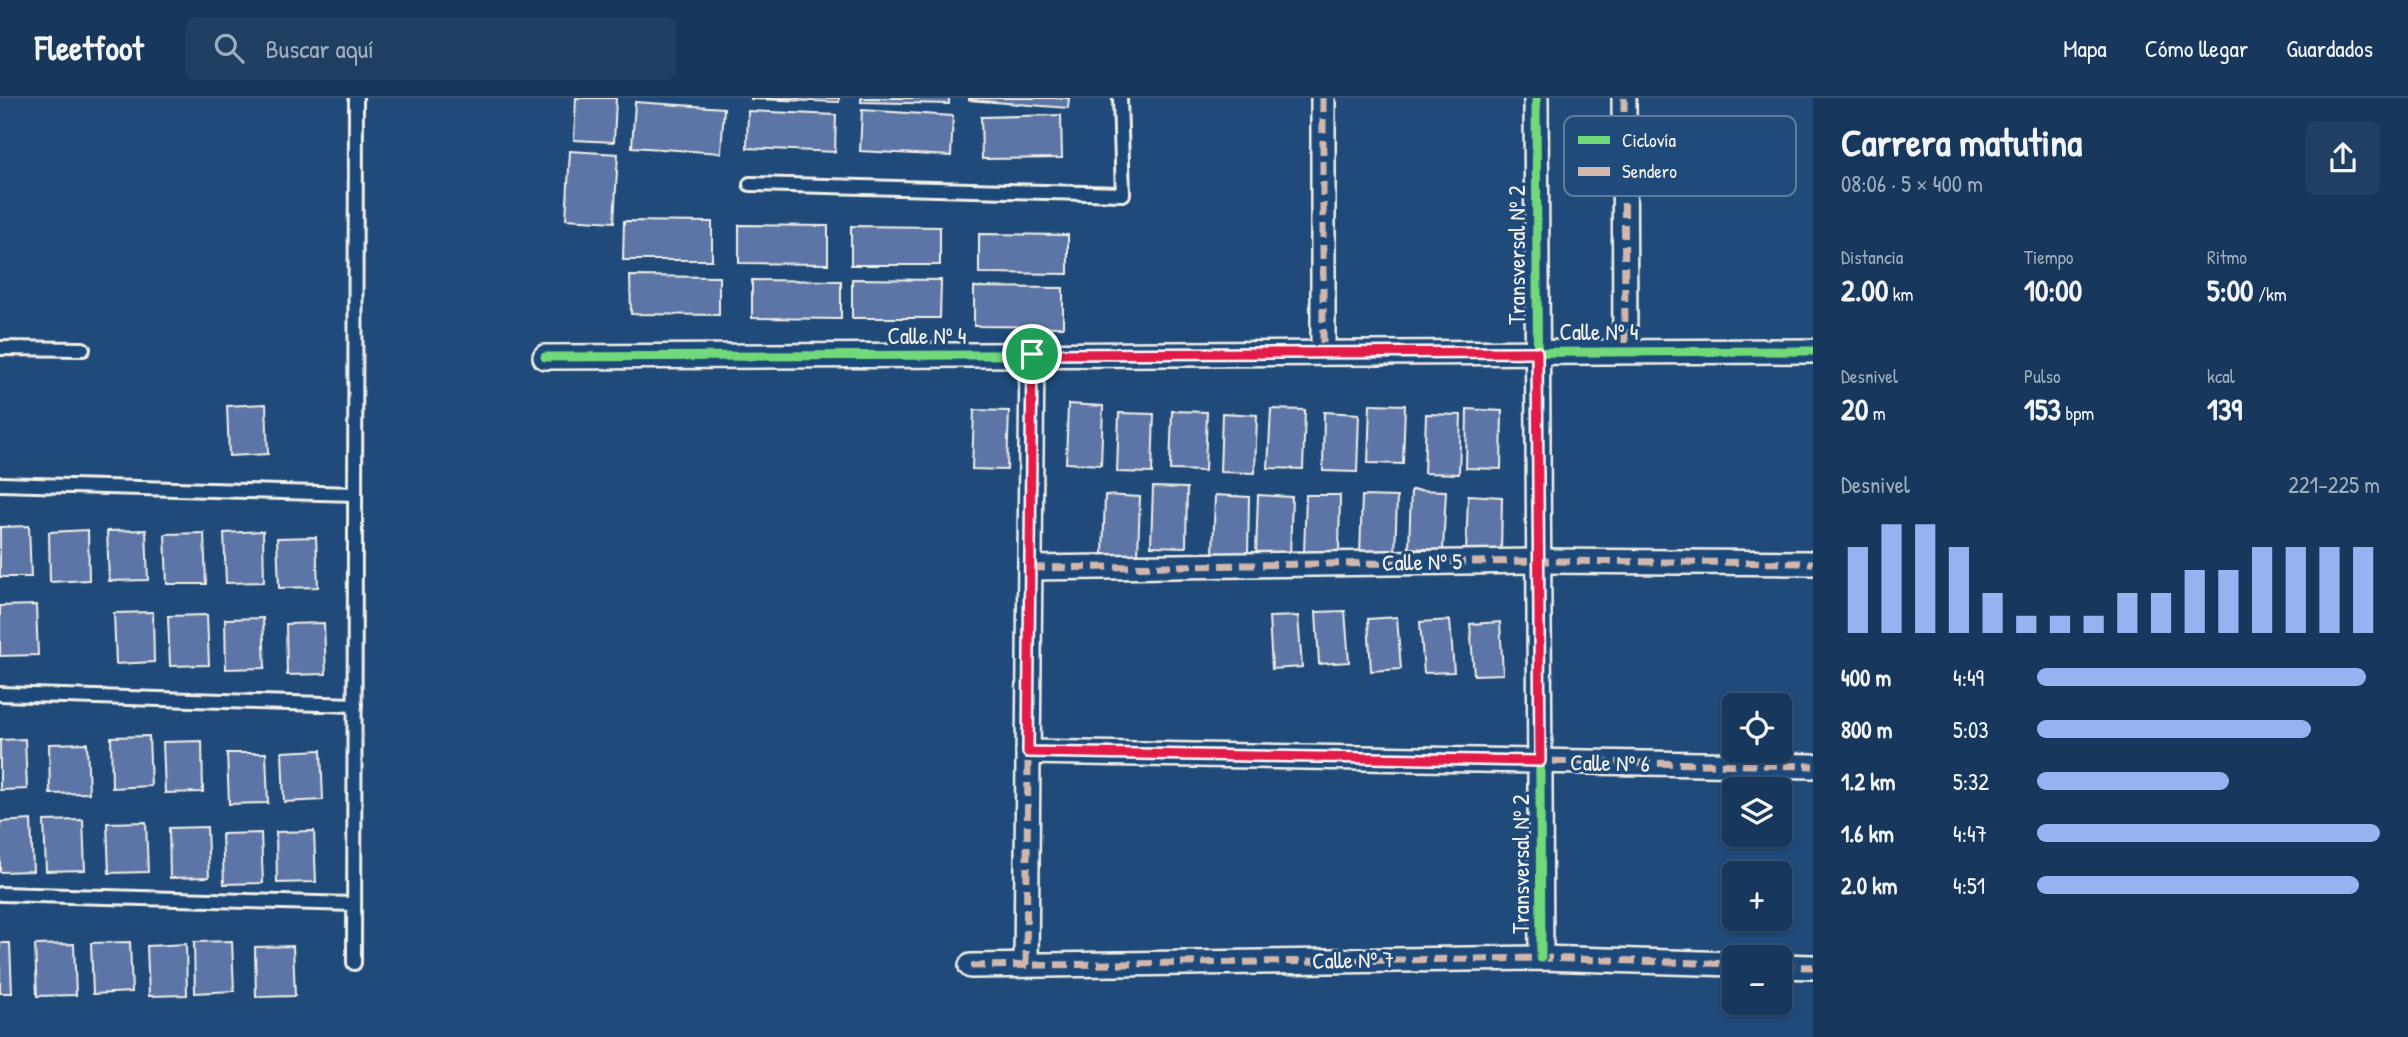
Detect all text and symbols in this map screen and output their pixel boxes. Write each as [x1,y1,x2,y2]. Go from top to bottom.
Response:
search box [186,17,676,80]
text: Fleetfoot [35,26,144,70]
icon: search [210,29,248,67]
text: Buscar aquí [266,31,374,66]
text: Mapa [2063,32,2107,64]
text: Cómo llegar [2145,32,2248,64]
text: Guardados [2286,32,2373,64]
legend [1564,116,1796,196]
text: Carrera matutina [1841,116,2082,168]
button: share [2306,121,2380,195]
text: Ciclovía [1622,127,1677,153]
text: Sendero [1622,158,1677,184]
text: 08:06 · 5 × 400 m [1841,168,1983,199]
street label: Transversal Nº 2 [1501,185,1532,325]
text: Distancia [1841,244,1903,270]
text: Tiempo [2024,244,2073,270]
text: Ritmo [2207,244,2247,270]
text: 2.00 [1841,270,1888,310]
text: 10:00 [2024,270,2082,310]
text: 5:00 [2207,270,2254,310]
text: km [1888,281,1914,307]
text: /km [2254,281,2287,307]
street label: Calle Nº 4 [1559,316,1639,347]
street label: Calle Nº 4 [887,320,967,351]
pin [1002,324,1062,384]
icon: arrive [1013,335,1051,373]
text: Desnivel [1841,363,1898,389]
text: Pulso [2024,363,2061,389]
text: kcal [2207,363,2235,389]
text: 20 [1841,389,1868,429]
text: 153 [2024,389,2061,429]
text: 139 [2207,389,2242,429]
text: m [1868,400,1886,426]
text: bpm [2061,400,2094,426]
text: Desnivel [1841,469,1910,500]
text: 221–225 m [2288,469,2380,500]
street label: Calle Nº 5 [1382,545,1463,578]
text: 400 m [1841,662,1891,693]
text: 4:49 [1953,662,1984,693]
map controls [1722,693,1792,1015]
button: locate [1722,693,1792,763]
text: 800 m [1841,714,1893,745]
text: 5:03 [1953,714,1989,745]
street label: Calle Nº 6 [1570,746,1650,779]
text: 1.2 km [1841,766,1896,797]
text: 5:32 [1953,766,1989,797]
button: layers [1722,777,1792,847]
street label: Transversal Nº 2 [1505,794,1536,934]
text: 1.6 km [1841,818,1894,849]
text: 4:47 [1953,818,1987,849]
button: + [1722,861,1792,931]
text: 2.0 km [1841,870,1897,901]
text: 4:51 [1953,870,1985,901]
street label: Calle Nº 7 [1312,943,1394,976]
button: − [1722,945,1792,1015]

